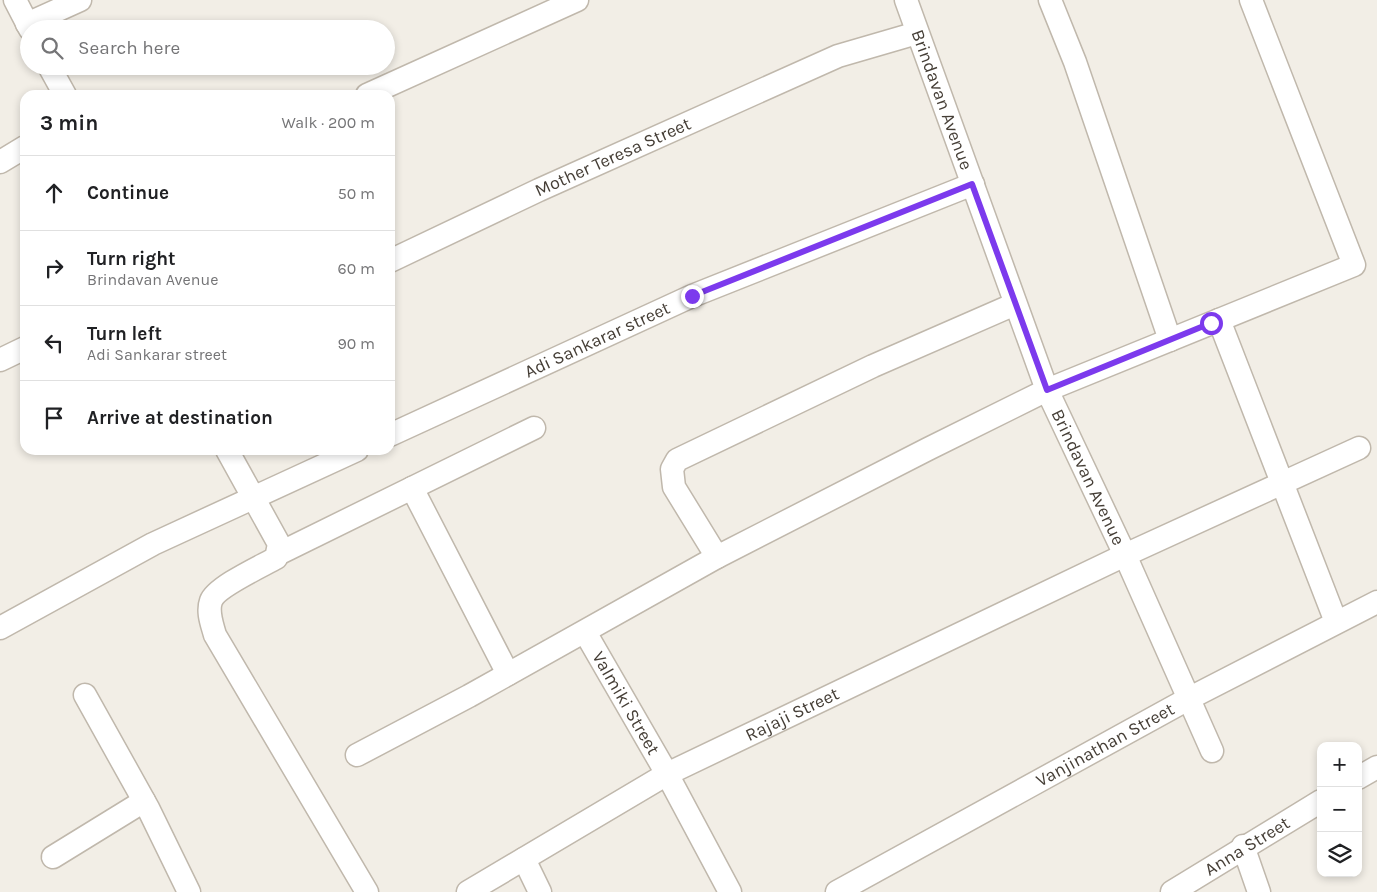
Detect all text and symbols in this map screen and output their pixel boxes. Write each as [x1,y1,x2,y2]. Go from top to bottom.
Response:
search box [20,20,395,75]
street label: Brindavan Avenue [907,26,978,173]
icon: search [38,34,66,62]
text: Search here [78,37,180,59]
text: 3 min [40,111,98,135]
street label: Mother Teresa Street [531,112,695,201]
text: Walk · 200 m [281,113,375,132]
icon: ahead [40,179,68,207]
text: Continue [87,182,169,204]
text: 50 m [338,184,375,203]
text: Turn right [87,248,176,270]
icon: right [40,254,68,282]
text: 60 m [338,259,375,278]
text: Brindavan Avenue [87,270,218,289]
route end [681,285,704,308]
street label: Adi Sankarar street [521,297,674,383]
route start [1200,312,1223,335]
text: Turn left [87,323,162,345]
icon: left [40,329,68,357]
text: 90 m [337,334,375,353]
text: Adi Sankarar street [87,345,227,364]
icon: arrive [40,404,68,432]
street label: Brindavan Avenue [1047,405,1130,549]
text: Arrive at destination [87,407,273,429]
street label: Valmiki Street [587,647,665,759]
street label: Rajaji Street [742,682,843,746]
street label: Vanjinathan Street [1032,698,1178,791]
map controls [1317,742,1362,877]
button: + [1317,742,1362,787]
button: − [1317,787,1362,832]
street label: Anna Street [1201,812,1294,880]
button: layers [1317,832,1362,877]

